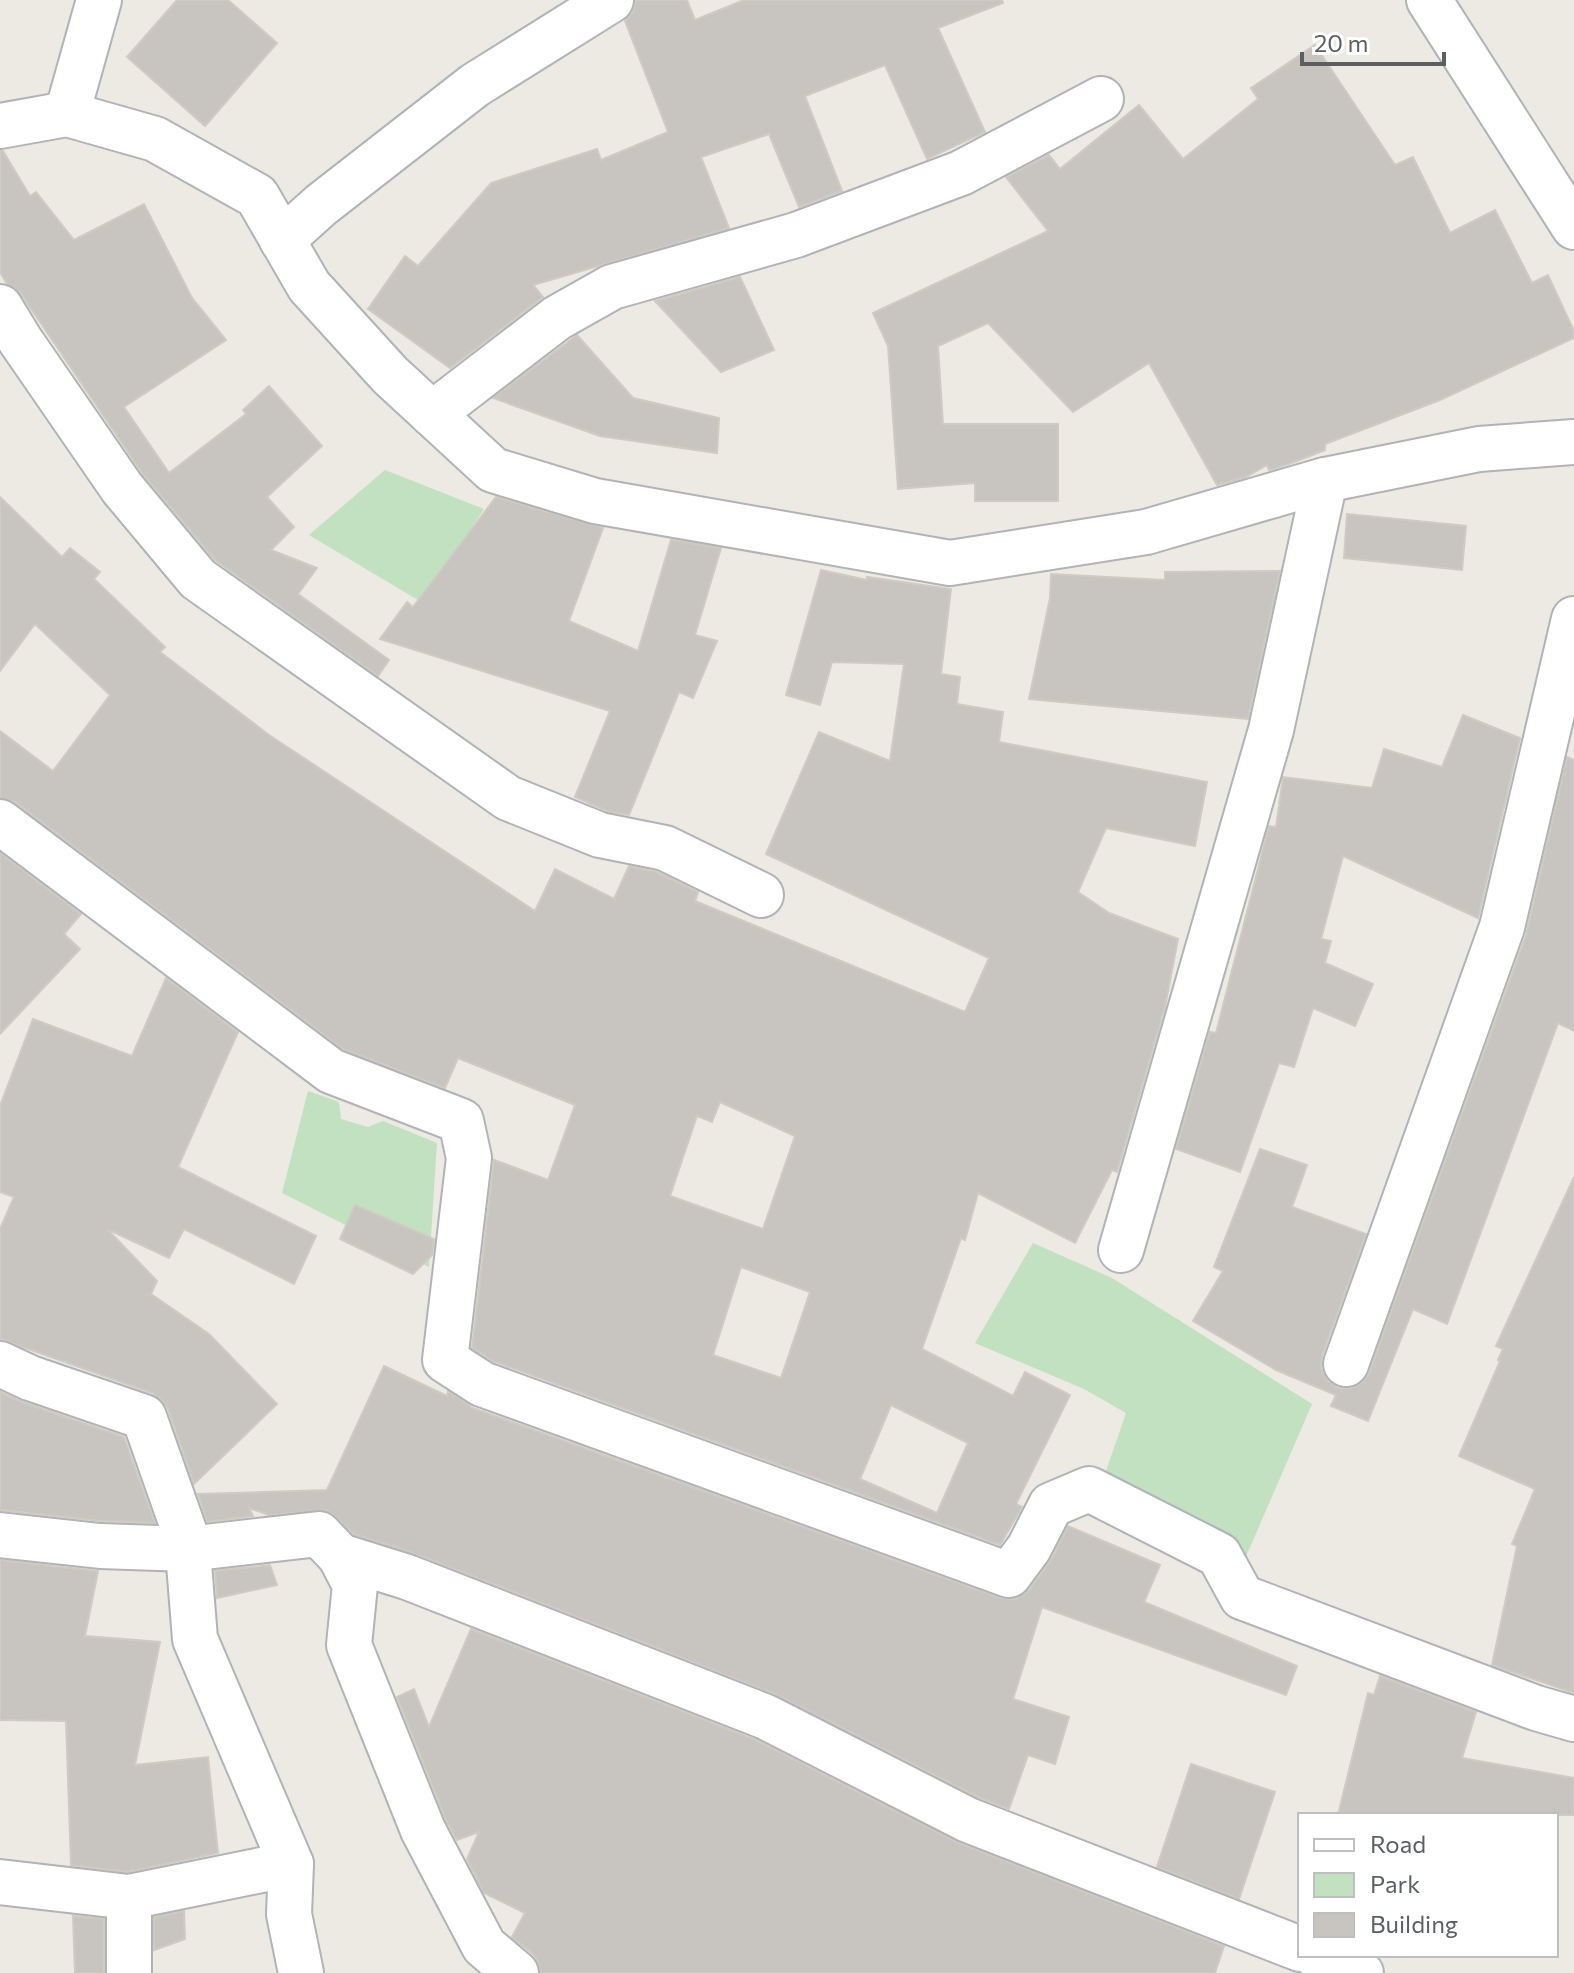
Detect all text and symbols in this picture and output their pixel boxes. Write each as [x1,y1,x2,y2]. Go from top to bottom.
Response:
scale bar [1302,16,1444,66]
text: 20 m [1314,28,1368,57]
legend [1298,1813,1558,1957]
text: Road [1370,1829,1426,1858]
text: Park [1370,1869,1420,1898]
text: Building [1370,1909,1458,1938]

